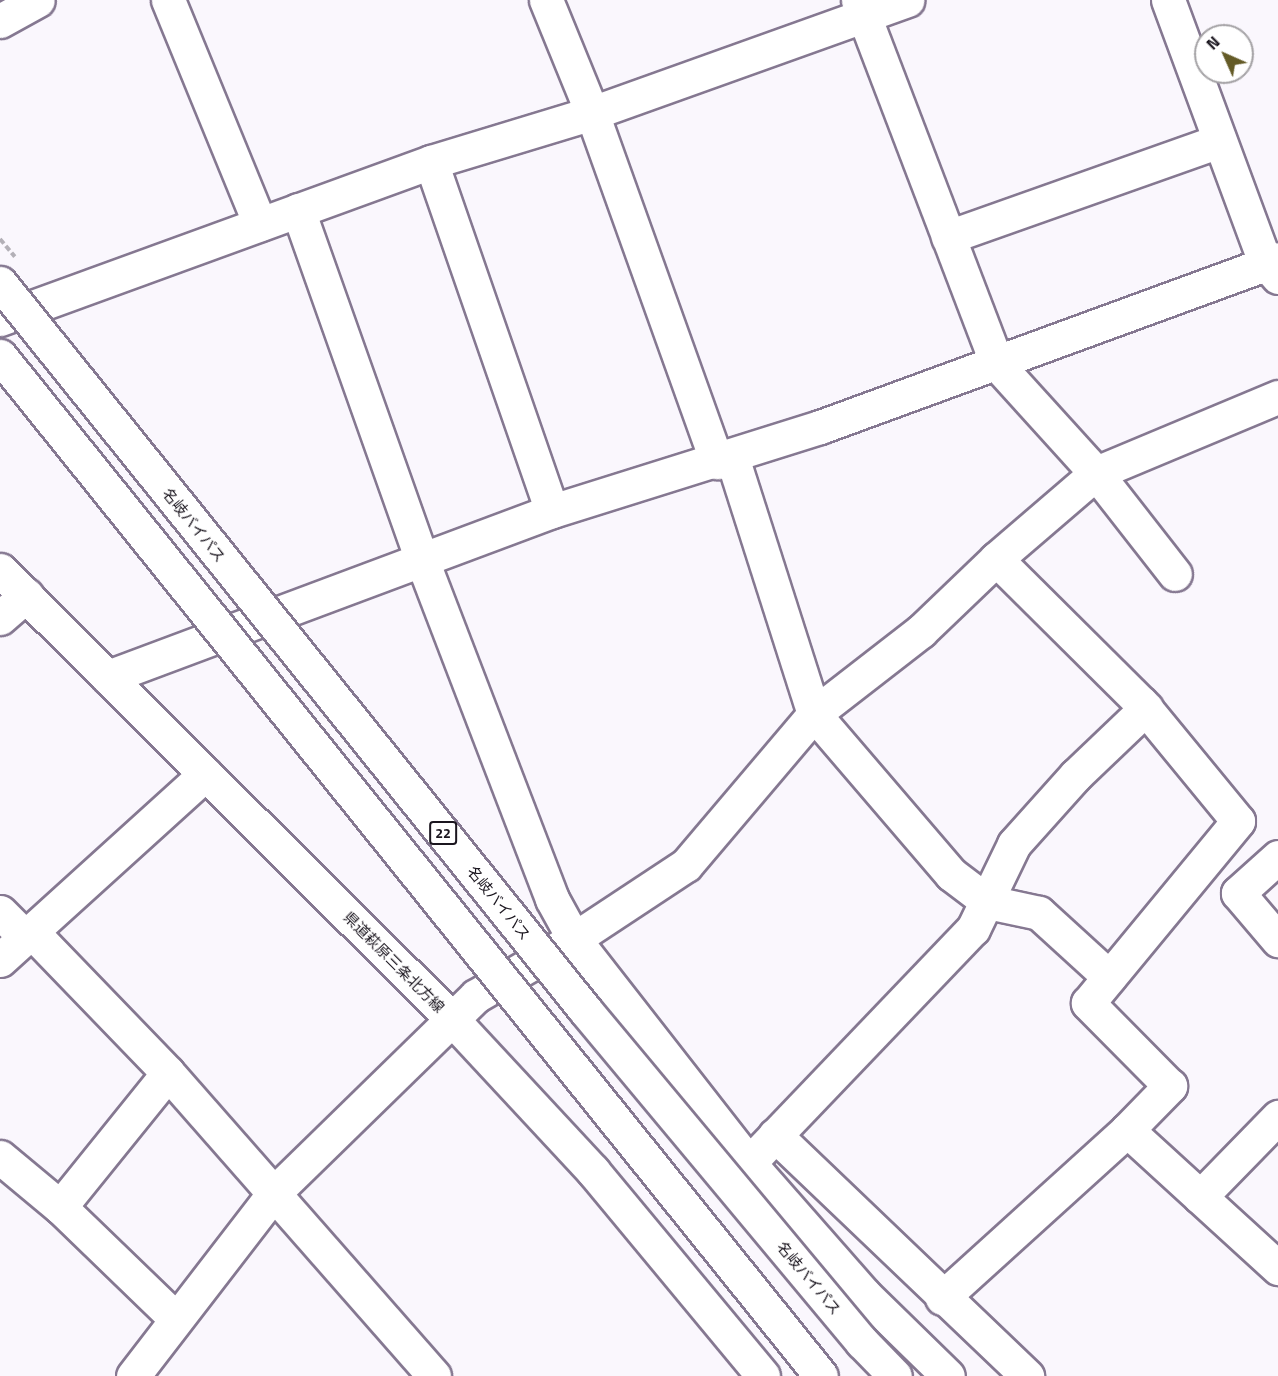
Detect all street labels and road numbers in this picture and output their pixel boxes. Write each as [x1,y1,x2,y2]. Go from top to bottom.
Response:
street label: 名岐バイパス [159,484,229,566]
road number: 22 [428,822,458,844]
street label: 名岐バイパス [464,862,534,944]
street label: 県道萩原三条北方線 [340,908,448,1016]
street label: 名岐バイパス [773,1238,845,1318]

